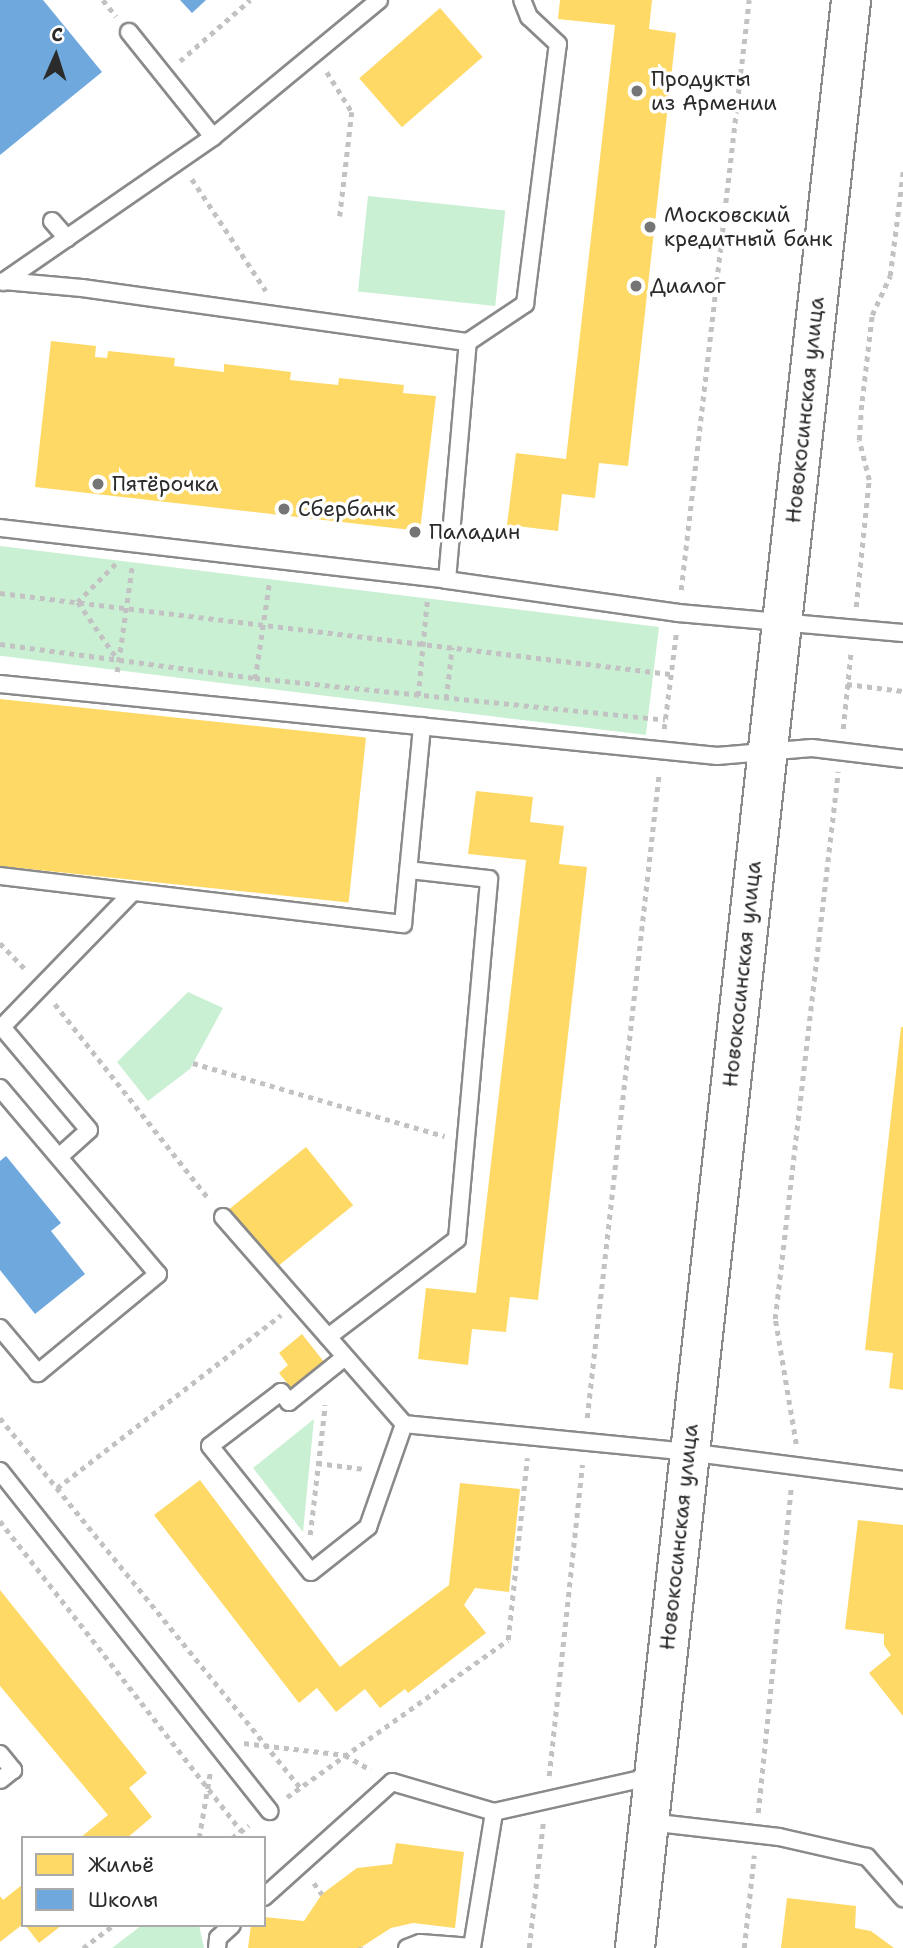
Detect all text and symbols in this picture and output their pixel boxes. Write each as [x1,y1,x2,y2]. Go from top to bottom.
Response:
north arrow [21,21,91,91]
text: С [51,22,64,47]
place label: Продукты из Армении [651,66,777,116]
marker: Продукты из Армении [629,83,645,99]
place label: Московский кредитный банк [664,202,833,252]
marker: Московский кредитный банк [642,219,658,235]
place label: Диалог [650,273,726,299]
marker: Диалог [628,278,644,294]
street label: Новокосинская улица [781,296,829,524]
place label: Пятёрочка [112,471,218,497]
marker: Пятёрочка [90,476,106,492]
place label: Сбербанк [298,496,396,522]
marker: Сбербанк [276,501,292,517]
place label: Паладин [429,519,520,545]
marker: Паладин [407,524,423,540]
street label: Новокосинская улица [718,860,766,1088]
street label: Новокосинская улица [655,1423,703,1651]
legend [21,1836,266,1927]
text: Жильё [88,1851,154,1879]
text: Школы [88,1886,158,1914]

